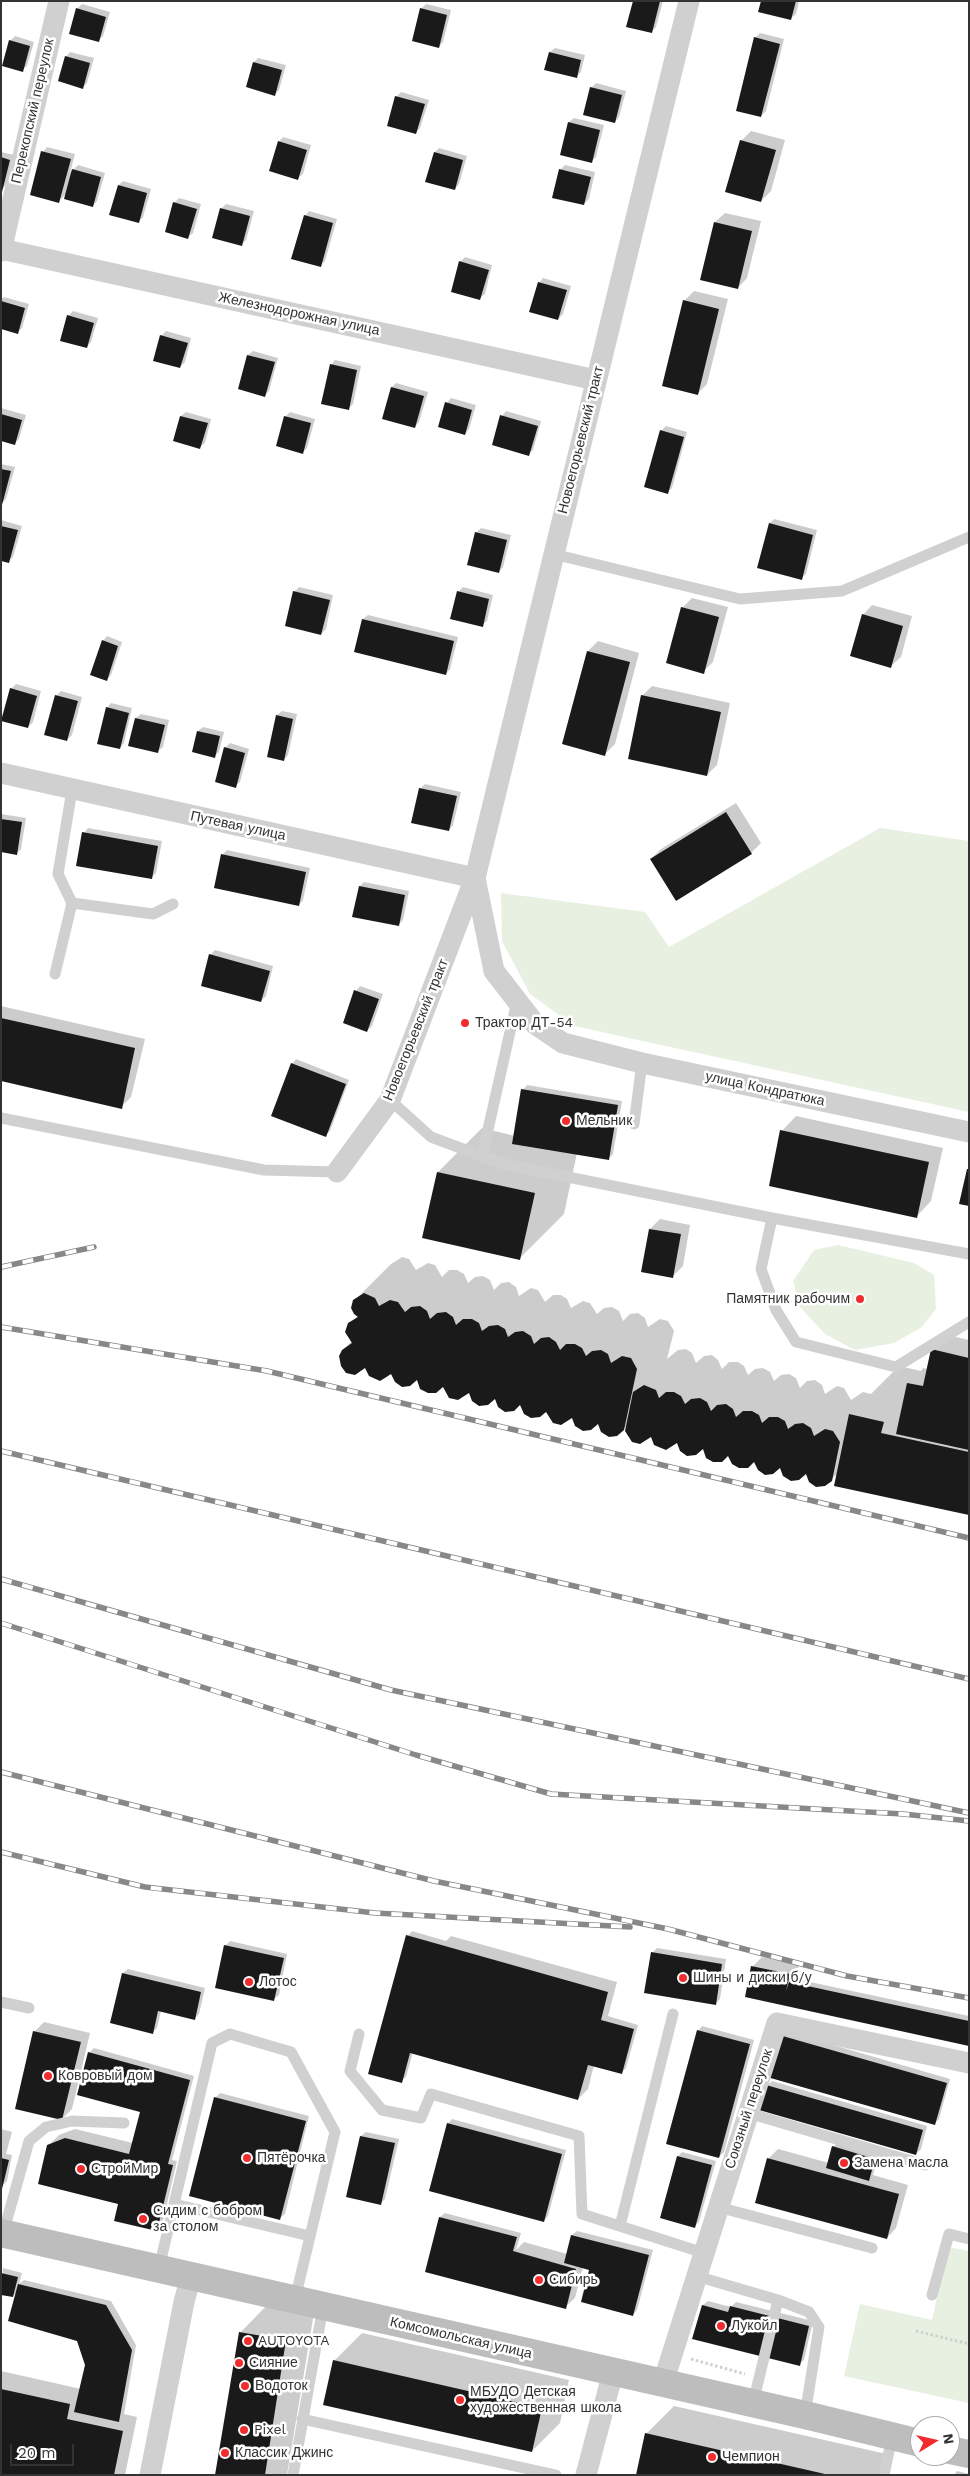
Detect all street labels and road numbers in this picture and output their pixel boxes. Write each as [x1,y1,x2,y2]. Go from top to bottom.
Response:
street label: Перекопский переулок [8,37,58,185]
street label: Железнодорожная улица [217,289,381,339]
street label: Новоегорьевский тракт [554,364,608,516]
street label: Путевая улица [189,808,287,844]
street label: Новоегорьевский тракт [380,957,452,1103]
street label: улица Кондратюка [704,1068,826,1110]
street label: Союзный переулок [722,2047,776,2171]
street label: Комсомольская улица [388,2313,534,2363]

